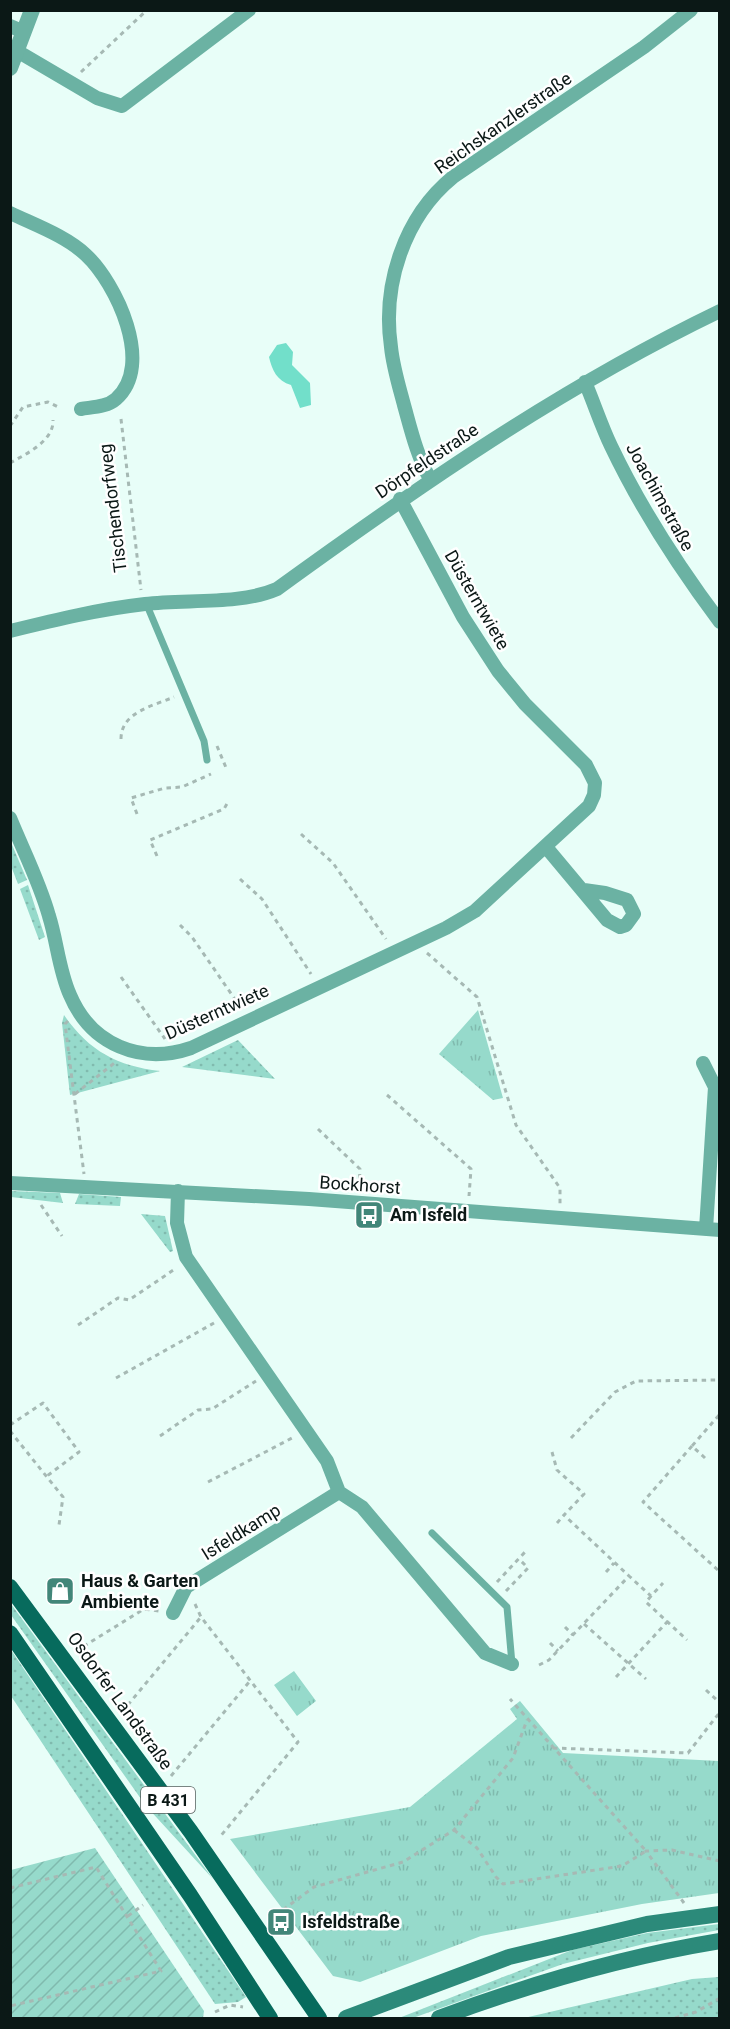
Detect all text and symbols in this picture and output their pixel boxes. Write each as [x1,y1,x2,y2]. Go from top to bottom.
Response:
street label: Reichskanzlerstraße [430,67,575,178]
street label: Dörpfeldstraße [371,419,482,503]
street label: Joachimstraße [622,439,699,555]
street label: Tischendorfweg [94,443,131,574]
street label: Düsterntwiete [441,546,514,653]
street label: Düsterntwiete [162,979,272,1044]
street label: Bockhorst [319,1171,402,1198]
bus stop icon: Am Isfeld [353,1199,385,1231]
place label: Am Isfeld [390,1204,467,1225]
street label: Isfeldkamp [197,1499,284,1564]
place label: Haus & Garten Ambiente [81,1570,198,1612]
shop icon: Haus & Garten Ambiente [44,1575,76,1607]
street label: Osdorfer Landstraße [63,1628,177,1774]
road number: B 431 [141,1787,195,1813]
bus stop icon: Isfeldstraße [265,1906,297,1938]
place label: Isfeldstraße [302,1911,400,1932]

